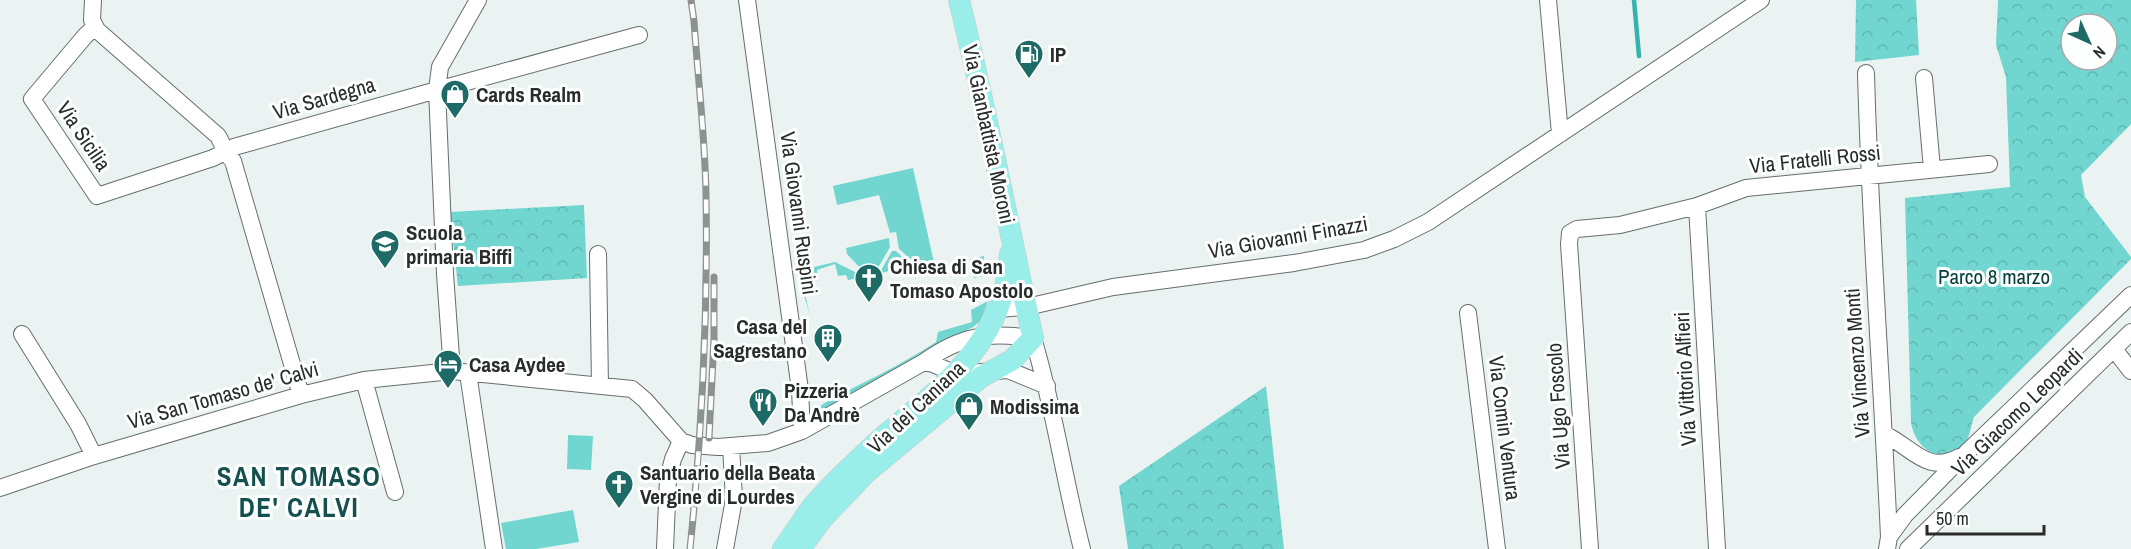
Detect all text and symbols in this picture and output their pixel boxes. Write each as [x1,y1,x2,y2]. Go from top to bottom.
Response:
north arrow [2059,12,2119,72]
fuel station icon: IP [1013,38,1045,80]
place label: IP [1050,40,1066,69]
text: N [2088,41,2111,64]
street label: Via Gianbattista Moroni [956,42,1022,226]
street label: Via Sardegna [270,69,379,126]
shop icon: Cards Realm [439,78,471,120]
place label: Cards Realm [476,80,581,109]
street label: Via Sicilia [50,95,118,177]
street label: Via Giovanni Ruspini [773,130,825,296]
street label: Via Fratelli Rossi [1748,138,1882,180]
street label: Via Giovanni Finazzi [1206,209,1370,265]
place label: Scuola primaria Biffi [406,218,512,271]
school or university icon: Scuola primaria Biffi [369,228,401,270]
place label: Chiesa di San Tomaso Apostolo [890,252,1034,305]
church icon: Chiesa di San Tomaso Apostolo [853,262,885,304]
park label: Parco 8 marzo [1938,262,2050,291]
street label: Via Vincenzo Monti [1837,287,1877,439]
street label: Via Vittorio Alfieri [1667,311,1703,447]
place label: Casa del Sagrestano [713,312,807,365]
building icon: Casa del Sagrestano [812,322,844,364]
street label: Via Giacomo Leopardi [1945,341,2089,483]
street label: Via Ugo Foscolo [1539,342,1577,470]
hotel icon: Casa Aydee [432,348,464,390]
place label: Casa Aydee [469,350,565,379]
street label: Via San Tomaso de' Calvi [124,354,322,436]
street label: Via dei Caniana [861,354,972,460]
street label: Via Comin Ventura [1482,354,1528,502]
place label: Pizzeria Da Andrè [784,376,860,429]
restaurant icon: Pizzeria Da Andrè [747,386,779,428]
shop icon: Modissima [953,390,985,432]
place label: Modissima [990,392,1079,421]
district label: SAN TOMASO DE' CALVI [217,458,381,525]
place label: Santuario della Beata Vergine di Lourdes [640,458,816,511]
church icon: Santuario della Beata Vergine di Lourdes [603,468,635,510]
scale bar [1927,498,2044,536]
text: 50 m [1936,506,1969,531]

